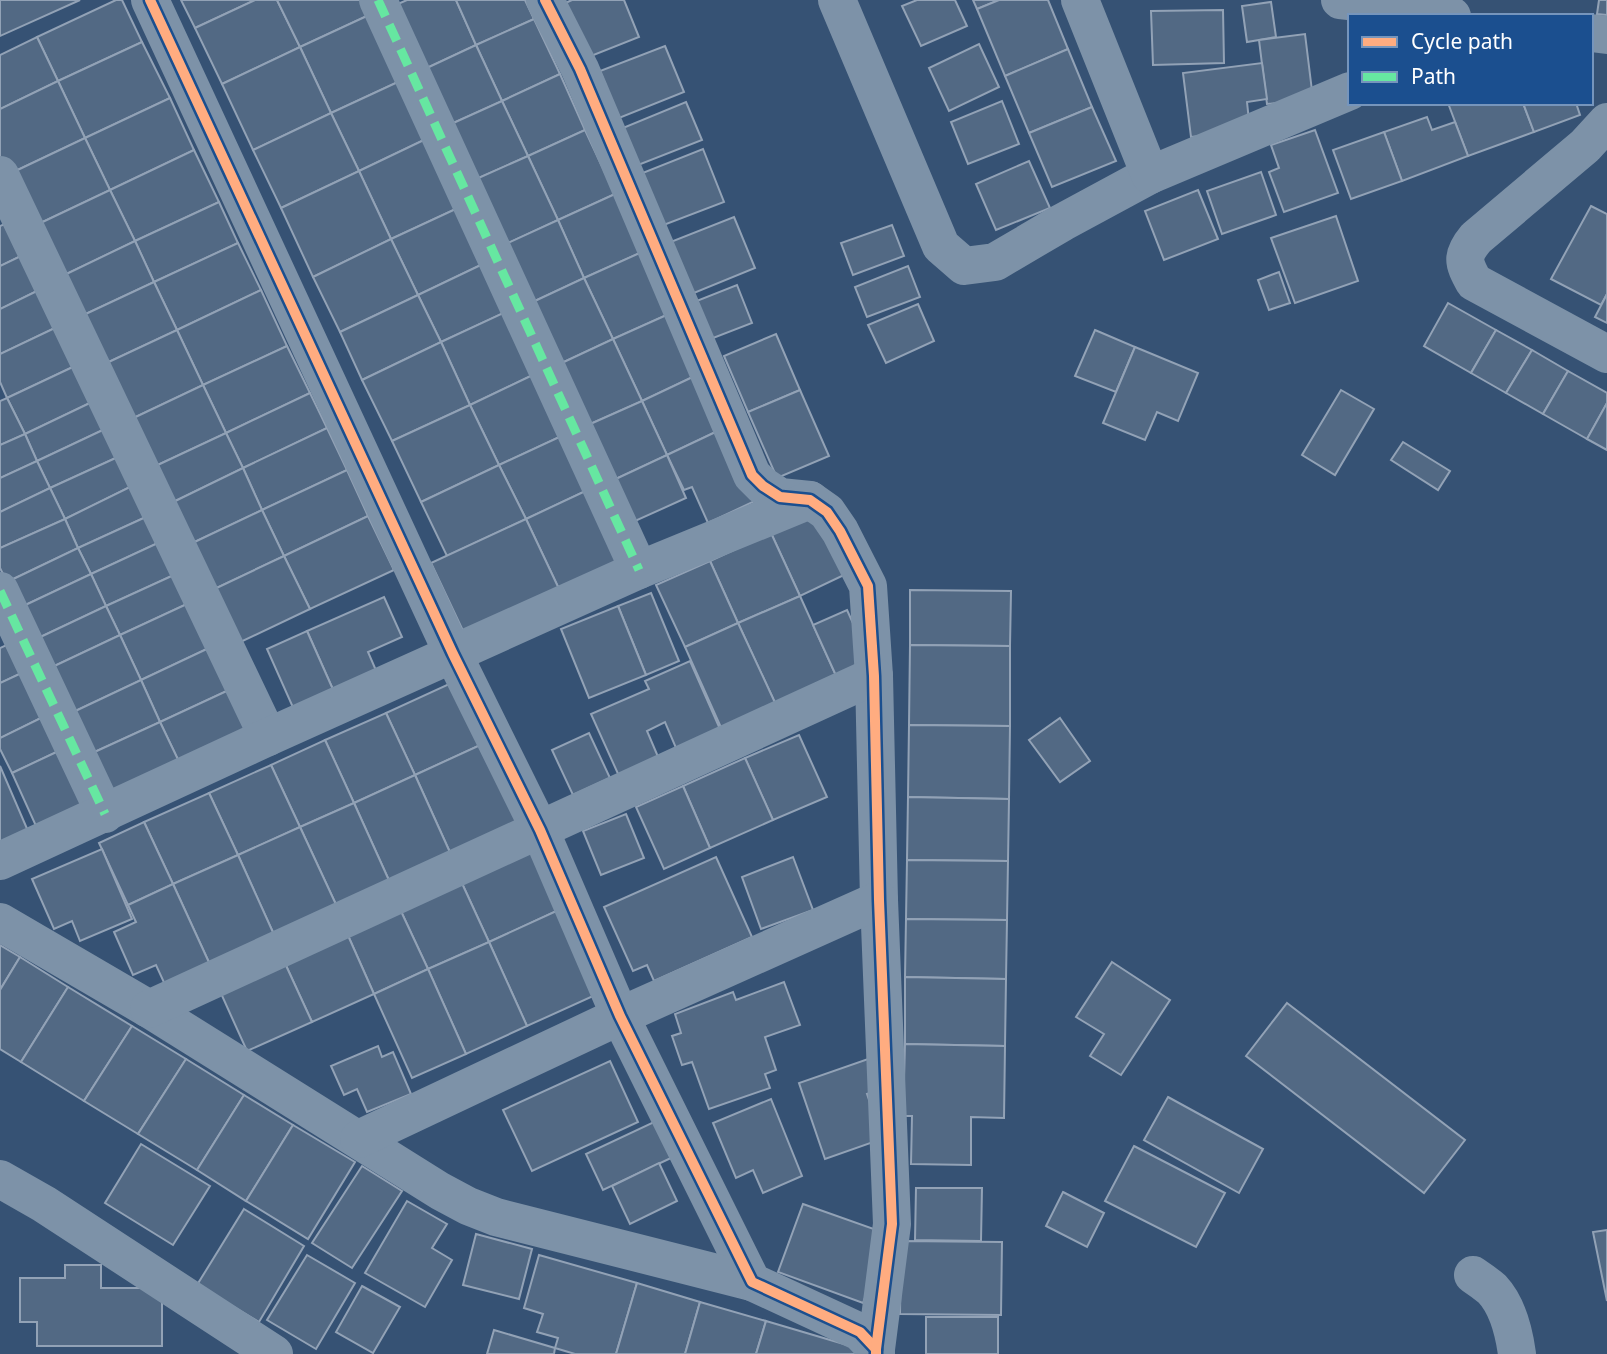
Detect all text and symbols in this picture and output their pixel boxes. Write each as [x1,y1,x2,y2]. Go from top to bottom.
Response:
legend [1348,14,1593,105]
text: Cycle path [1411,27,1513,55]
text: Path [1411,62,1456,90]

